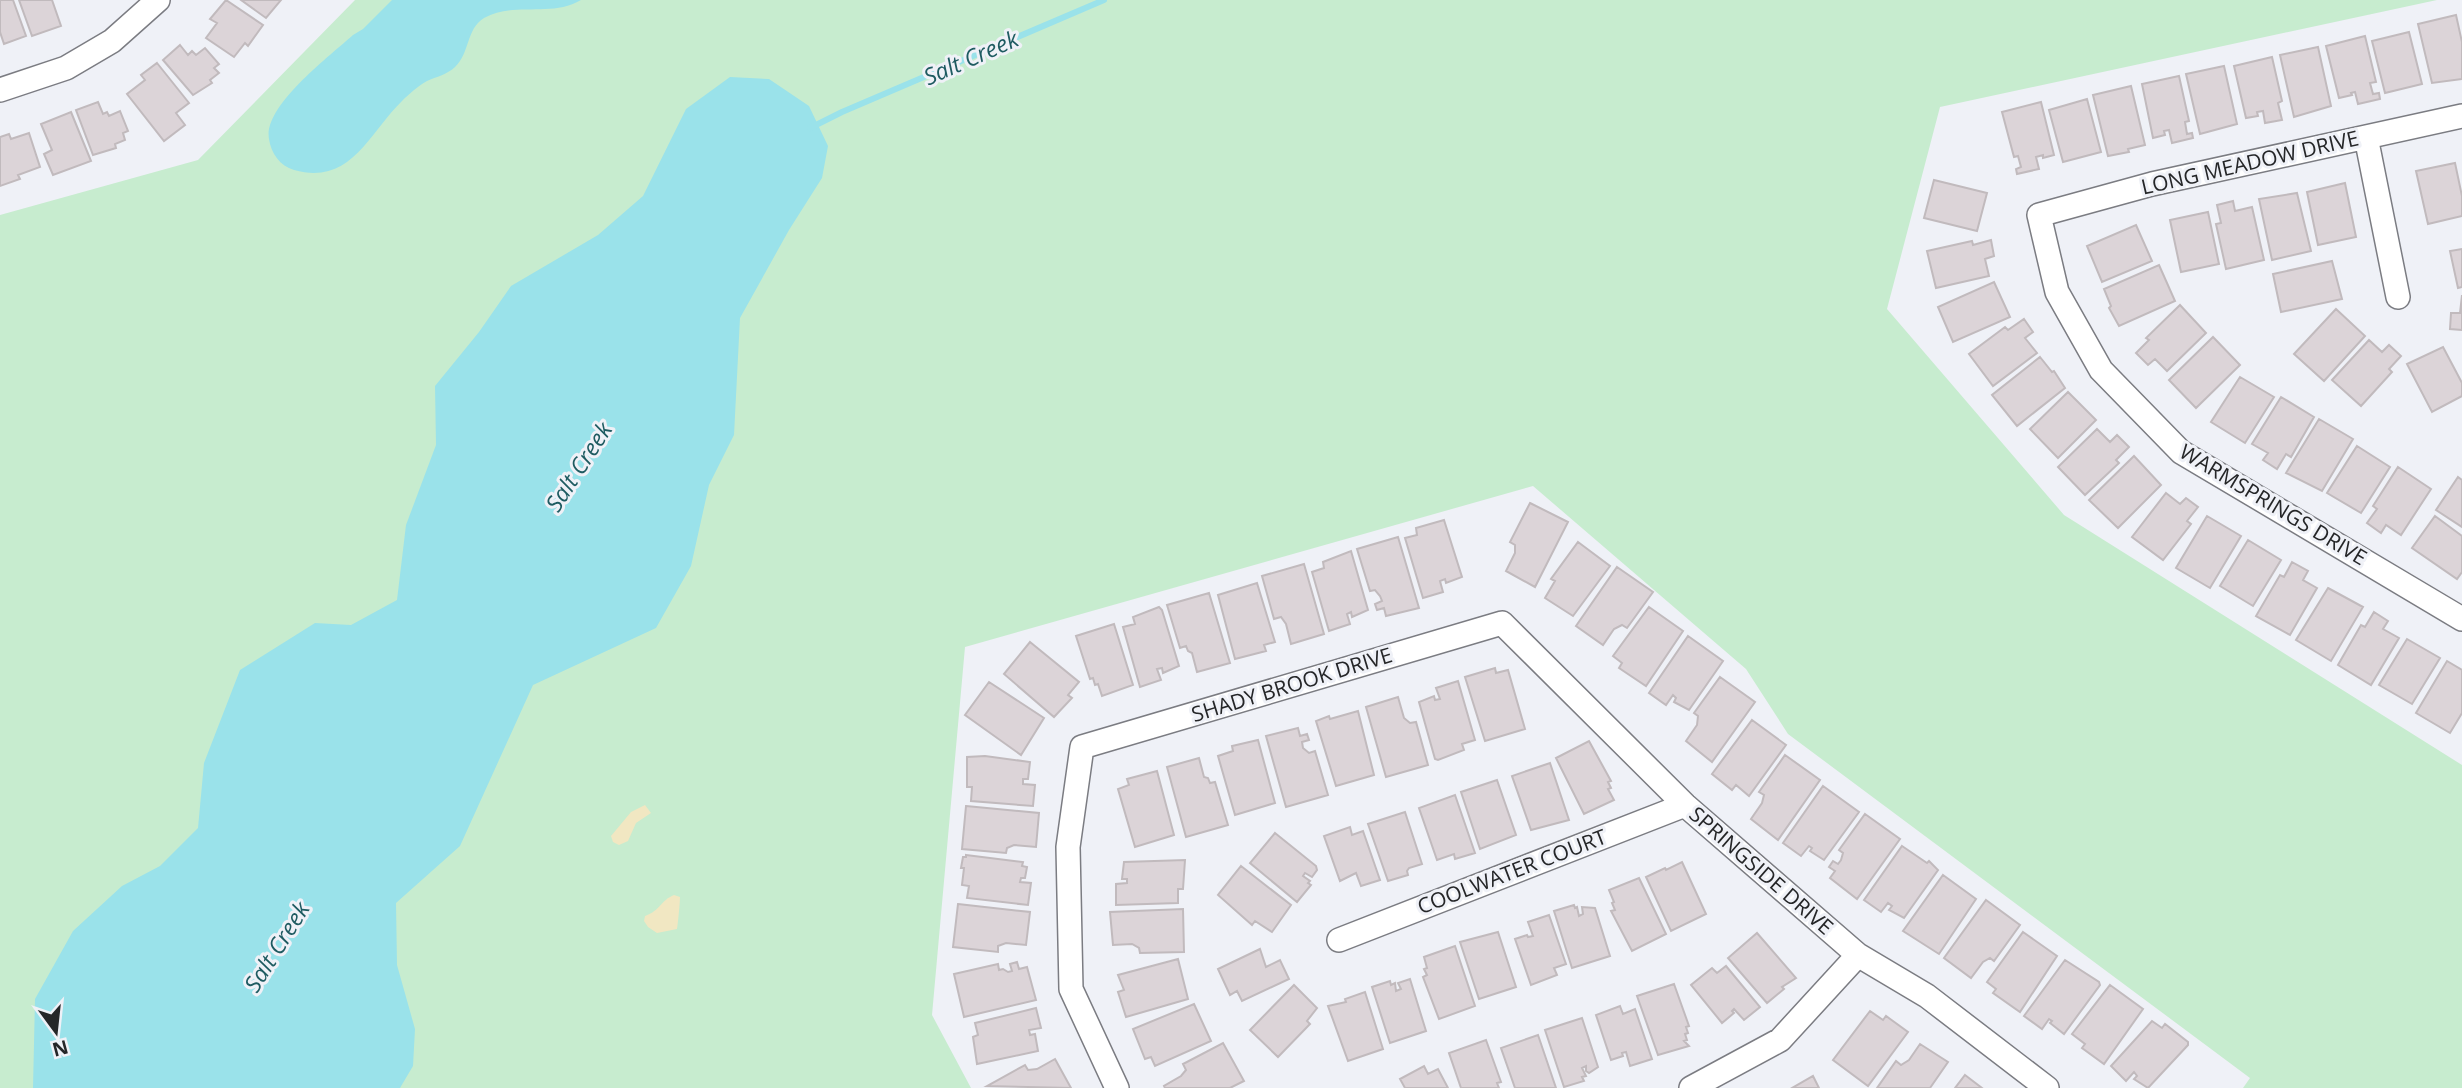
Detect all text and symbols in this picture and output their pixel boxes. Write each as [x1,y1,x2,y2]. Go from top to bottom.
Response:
water label: Salt Creek [918,22,1024,92]
street label: LONG MEADOW DRIVE [2138,123,2361,201]
water label: Salt Creek [537,415,619,517]
street label: WARMSPRINGS DRIVE [2175,437,2372,571]
street label: SHADY BROOK DRIVE [1188,640,1395,728]
street label: SPRINGSIDE DRIVE [1684,800,1840,941]
street label: COOLWATER COURT [1413,822,1611,920]
water label: Salt Creek [236,895,317,998]
north arrow [21,997,91,1067]
text: N [50,1034,71,1063]

